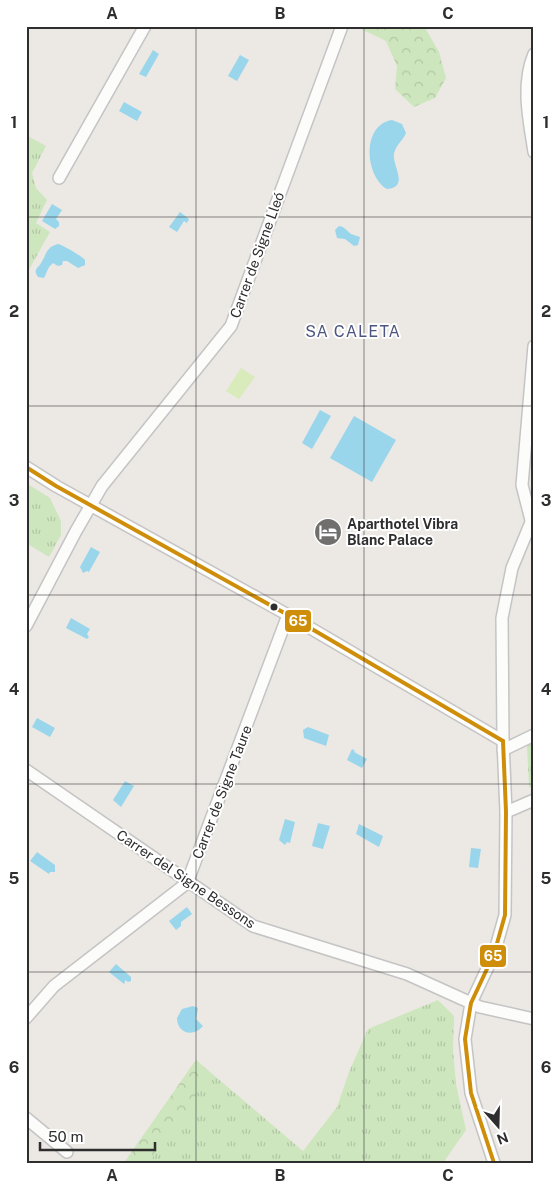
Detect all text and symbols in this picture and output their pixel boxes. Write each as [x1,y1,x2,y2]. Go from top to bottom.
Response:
text: A [106,4,118,23]
text: B [275,4,286,23]
text: C [442,4,454,23]
text: 1 [11,113,17,132]
text: 1 [543,113,549,132]
street label: Carrer de Signe Lleó [227,190,287,320]
text: 2 [9,302,19,321]
text: 2 [541,302,551,321]
district label: SA CALETA [305,322,401,341]
text: 3 [9,491,19,510]
text: 3 [541,491,551,510]
place label: Aparthotel Vibra Blanc Palace [347,516,458,548]
hotel icon: Aparthotel Vibra Blanc Palace [313,517,343,547]
unlabelled marker [269,602,279,612]
line badge: 65 [284,609,312,633]
text: 65 [289,613,307,629]
text: 4 [9,680,20,699]
text: 4 [541,680,552,699]
street label: Carrer de Signe Taure [189,723,255,861]
street label: Carrer del Signe Bessons [114,827,258,931]
text: 5 [9,869,20,888]
text: 5 [541,869,552,888]
line badge: 65 [479,944,507,968]
text: 65 [484,948,502,964]
text: 6 [9,1058,19,1077]
text: 6 [541,1058,551,1077]
north arrow [472,1102,522,1152]
scale bar [40,1119,155,1151]
text: 50 m [48,1128,83,1145]
text: N [495,1129,510,1148]
text: A [106,1166,118,1185]
text: B [275,1166,286,1185]
text: C [442,1166,454,1185]

